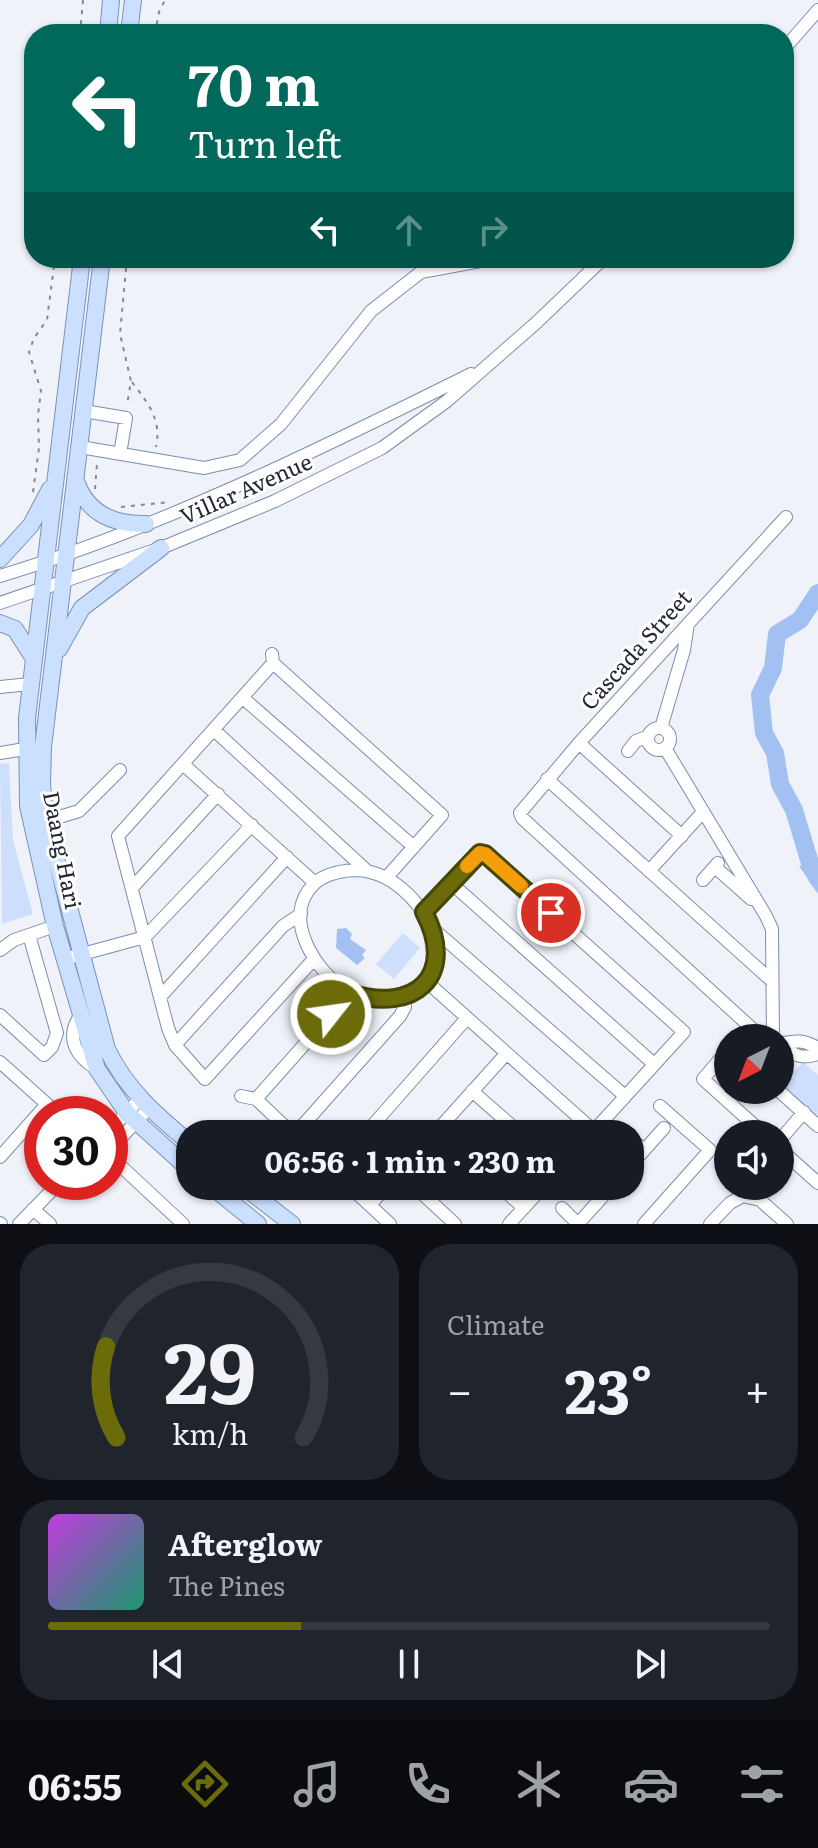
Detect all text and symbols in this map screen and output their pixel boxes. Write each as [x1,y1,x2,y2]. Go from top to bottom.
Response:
text: 70 m [188,40,320,123]
icon: left [56,56,160,160]
text: Turn left [188,116,342,169]
icon: left [303,208,347,252]
icon: ahead [387,208,431,252]
icon: right [471,208,515,252]
street label: Villar Avenue [174,444,317,532]
street label: Cascada Street [572,581,698,717]
street label: Daang Hari [36,788,91,911]
pin [517,879,585,947]
icon: arrive [529,891,573,935]
position arrow [289,972,373,1056]
north arrow [714,1024,794,1104]
map controls [714,1024,794,1200]
speed limit sign: 30 [24,1096,128,1200]
button: sound [714,1120,794,1200]
text: 06:56 · 1 min · 230 m [265,1138,555,1182]
text: Climate [447,1304,545,1343]
text: 29 [163,1306,256,1430]
text: 23° [564,1343,653,1432]
text: − [447,1355,473,1421]
text: + [744,1355,770,1421]
text: km/h [171,1411,248,1454]
text: Afterglow [168,1521,322,1565]
text: The Pines [168,1565,285,1604]
icon: previous [146,1642,190,1686]
icon: pause [387,1642,431,1686]
icon: next [628,1642,672,1686]
icon: directions [177,1756,233,1812]
icon: music [289,1756,345,1812]
icon: phone [400,1756,456,1812]
icon: climate [511,1756,567,1812]
icon: car [623,1756,679,1812]
icon: filters [734,1756,790,1812]
text: 06:55 [28,1758,122,1811]

